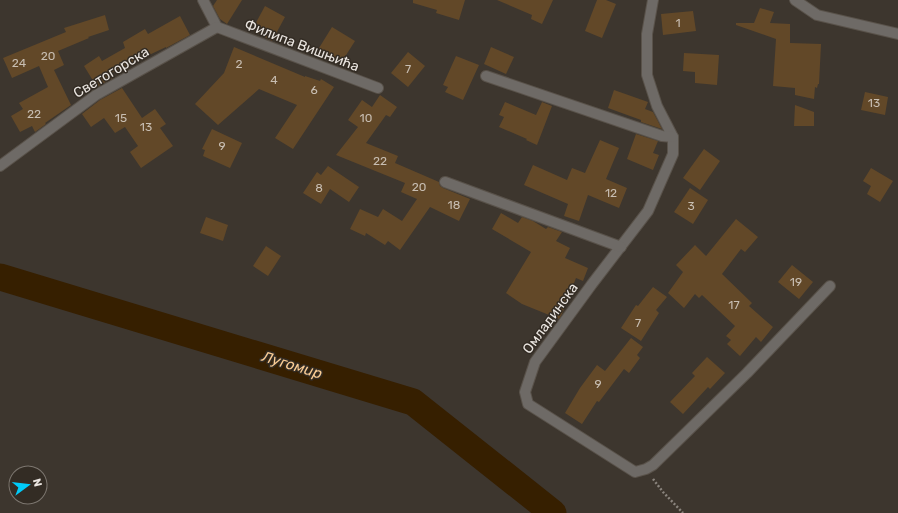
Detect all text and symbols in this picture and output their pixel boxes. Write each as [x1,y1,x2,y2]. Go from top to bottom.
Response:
street label: Филипа Вишњића [242,16,362,75]
house number: 1 [675,16,681,30]
street label: Светогорска [70,43,152,102]
house number: 20 [41,49,55,63]
house number: 24 [12,56,27,70]
house number: 2 [235,57,243,71]
house number: 7 [405,62,411,76]
house number: 4 [270,73,278,87]
house number: 6 [310,83,318,97]
house number: 13 [868,96,880,110]
house number: 22 [27,107,41,121]
house number: 15 [115,111,127,125]
house number: 10 [360,111,372,125]
house number: 13 [140,120,152,134]
house number: 9 [218,139,226,153]
house number: 22 [373,154,387,168]
house number: 20 [412,180,426,194]
house number: 8 [315,181,323,195]
house number: 12 [605,186,617,200]
house number: 18 [448,198,460,212]
house number: 3 [687,199,695,213]
house number: 19 [790,275,802,289]
street label: Омладинска [519,280,582,357]
house number: 17 [728,298,740,312]
house number: 7 [635,316,641,330]
water label: Лугомир [259,347,324,383]
house number: 9 [594,377,602,391]
north arrow [8,465,48,505]
text: N [30,477,45,488]

